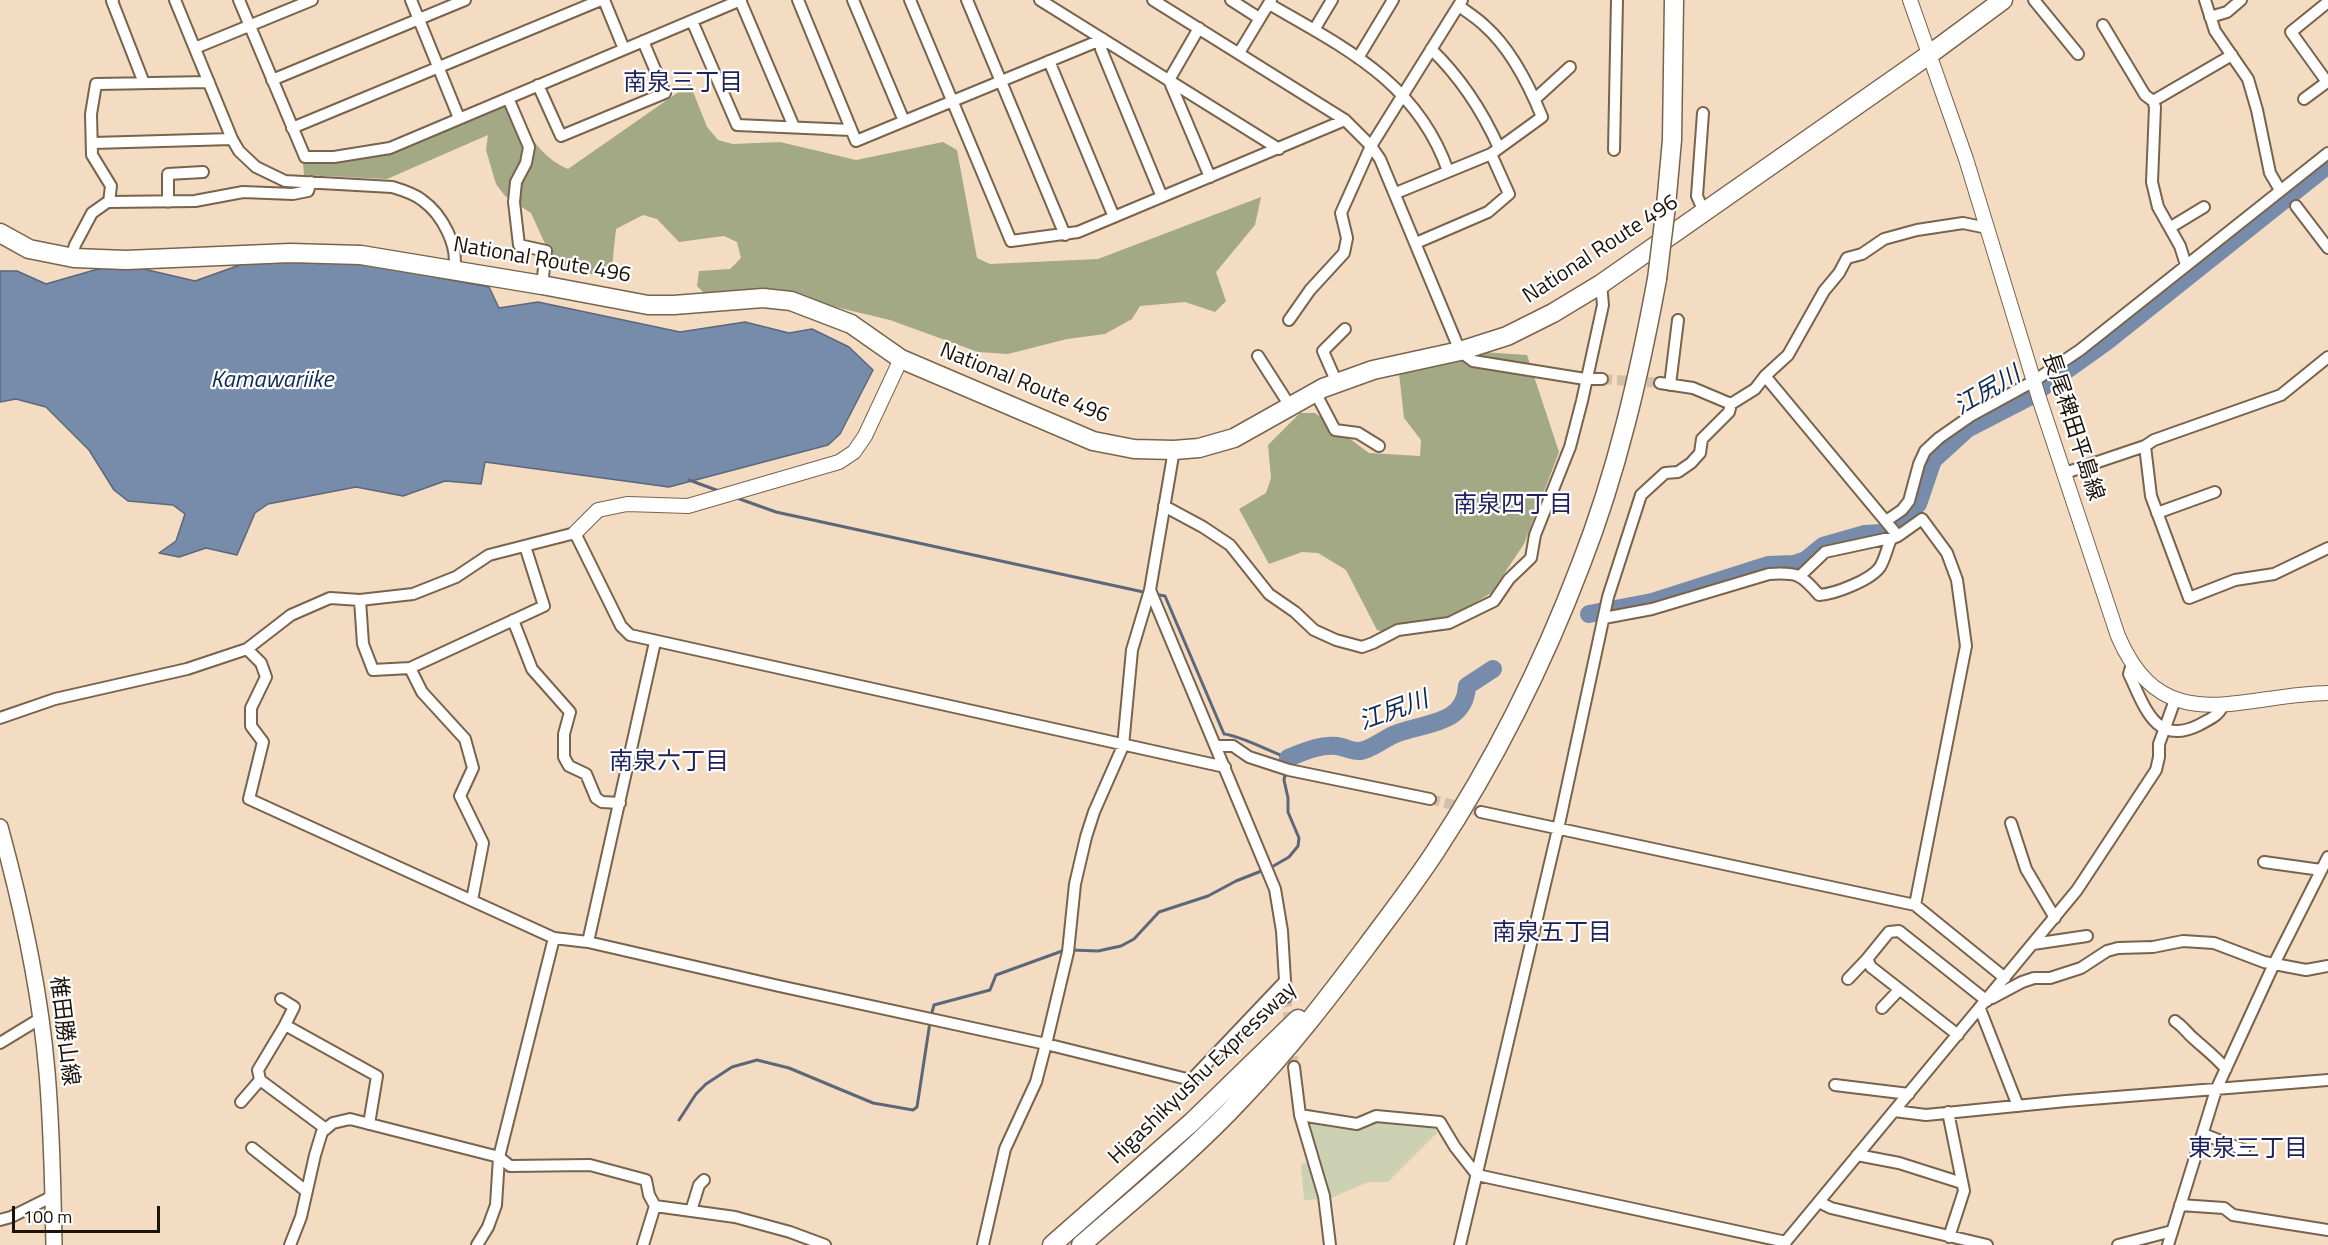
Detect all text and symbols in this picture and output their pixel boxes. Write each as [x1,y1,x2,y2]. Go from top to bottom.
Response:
district label: 南泉三丁目 [623,70,743,98]
street label: National Route 496 [1518,190,1684,310]
street label: National Route 496 [451,232,633,290]
street label: National Route 496 [936,338,1112,430]
street label: 長尾稗田平島線 [2036,350,2108,504]
water label: 江尻川 [1950,362,2026,422]
water label: Kamawariike [211,367,333,395]
district label: 南泉四丁目 [1453,492,1573,520]
water label: 江尻川 [1355,686,1433,738]
district label: 南泉六丁目 [609,749,729,777]
district label: 南泉五丁目 [1492,920,1612,948]
street label: 椎田勝山線 [43,975,83,1087]
street label: Higashikyushu Expressway [1104,977,1302,1171]
district label: 東泉三丁目 [2188,1136,2308,1164]
scale bar [15,1194,164,1232]
text: 100 m [23,1203,72,1230]

